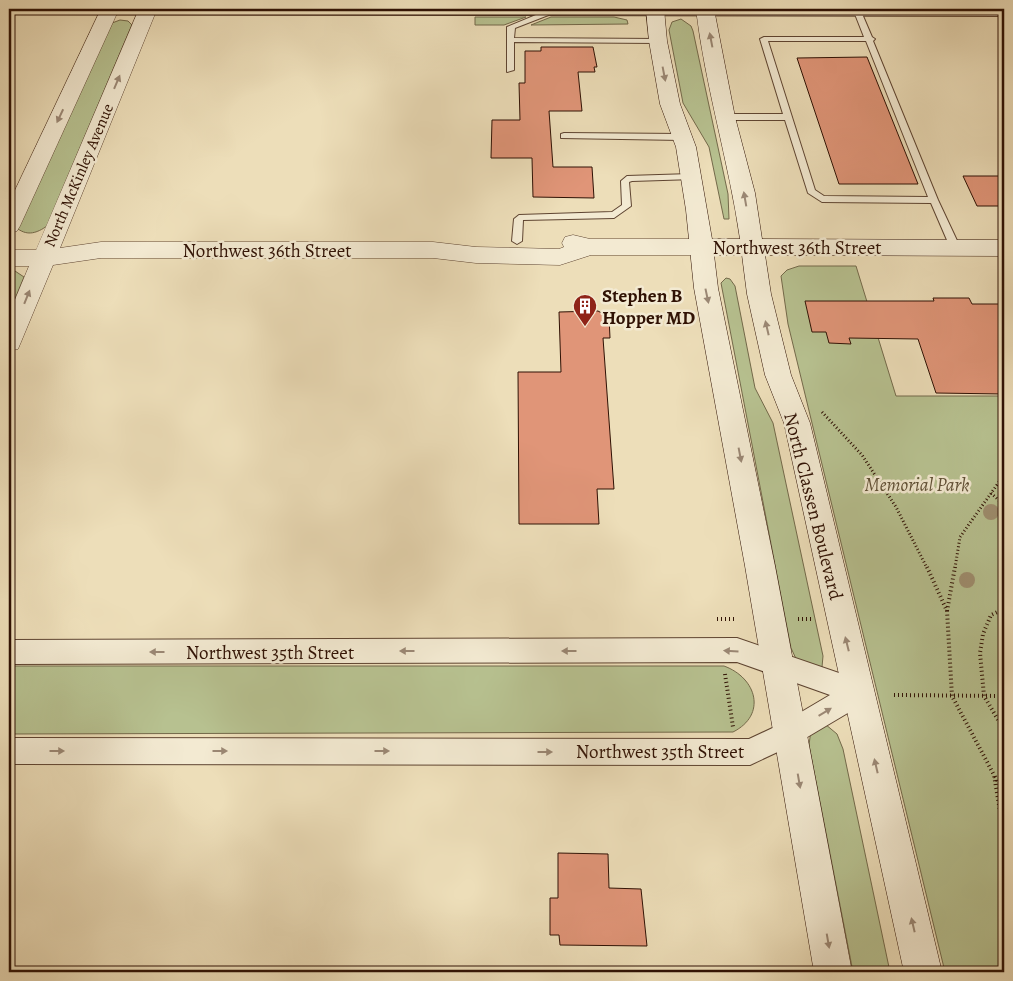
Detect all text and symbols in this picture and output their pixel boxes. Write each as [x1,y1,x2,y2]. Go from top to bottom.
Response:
one-way arrow [706,32,714,48]
one-way arrow [661,66,669,82]
one-way arrow [113,74,121,89]
street label: North McKinley Avenue [39,100,119,251]
one-way arrow [56,109,64,124]
one-way arrow [740,191,748,207]
street label: Northwest 36th Street [713,235,881,261]
street label: Northwest 36th Street [183,238,351,264]
place label: Stephen B Hopper MD [602,283,695,331]
one-way arrow [704,288,712,304]
one-way arrow [24,290,32,304]
building icon: Stephen B Hopper MD [572,293,598,327]
one-way arrow [763,320,771,335]
street label: North Classen Boulevard [777,410,849,603]
one-way arrow [736,447,744,463]
park label: Memorial Park [865,472,969,498]
one-way arrow [843,637,851,652]
street label: Northwest 35th Street [186,640,354,666]
one-way arrow [723,646,739,654]
one-way arrow [398,647,414,655]
one-way arrow [561,647,577,655]
one-way arrow [148,648,164,656]
one-way arrow [818,708,831,717]
street label: Northwest 35th Street [576,739,744,765]
one-way arrow [50,747,66,755]
one-way arrow [212,747,228,755]
one-way arrow [375,747,391,755]
one-way arrow [537,748,553,756]
one-way arrow [872,759,880,774]
one-way arrow [796,774,804,790]
one-way arrow [908,916,916,932]
one-way arrow [824,933,832,949]

